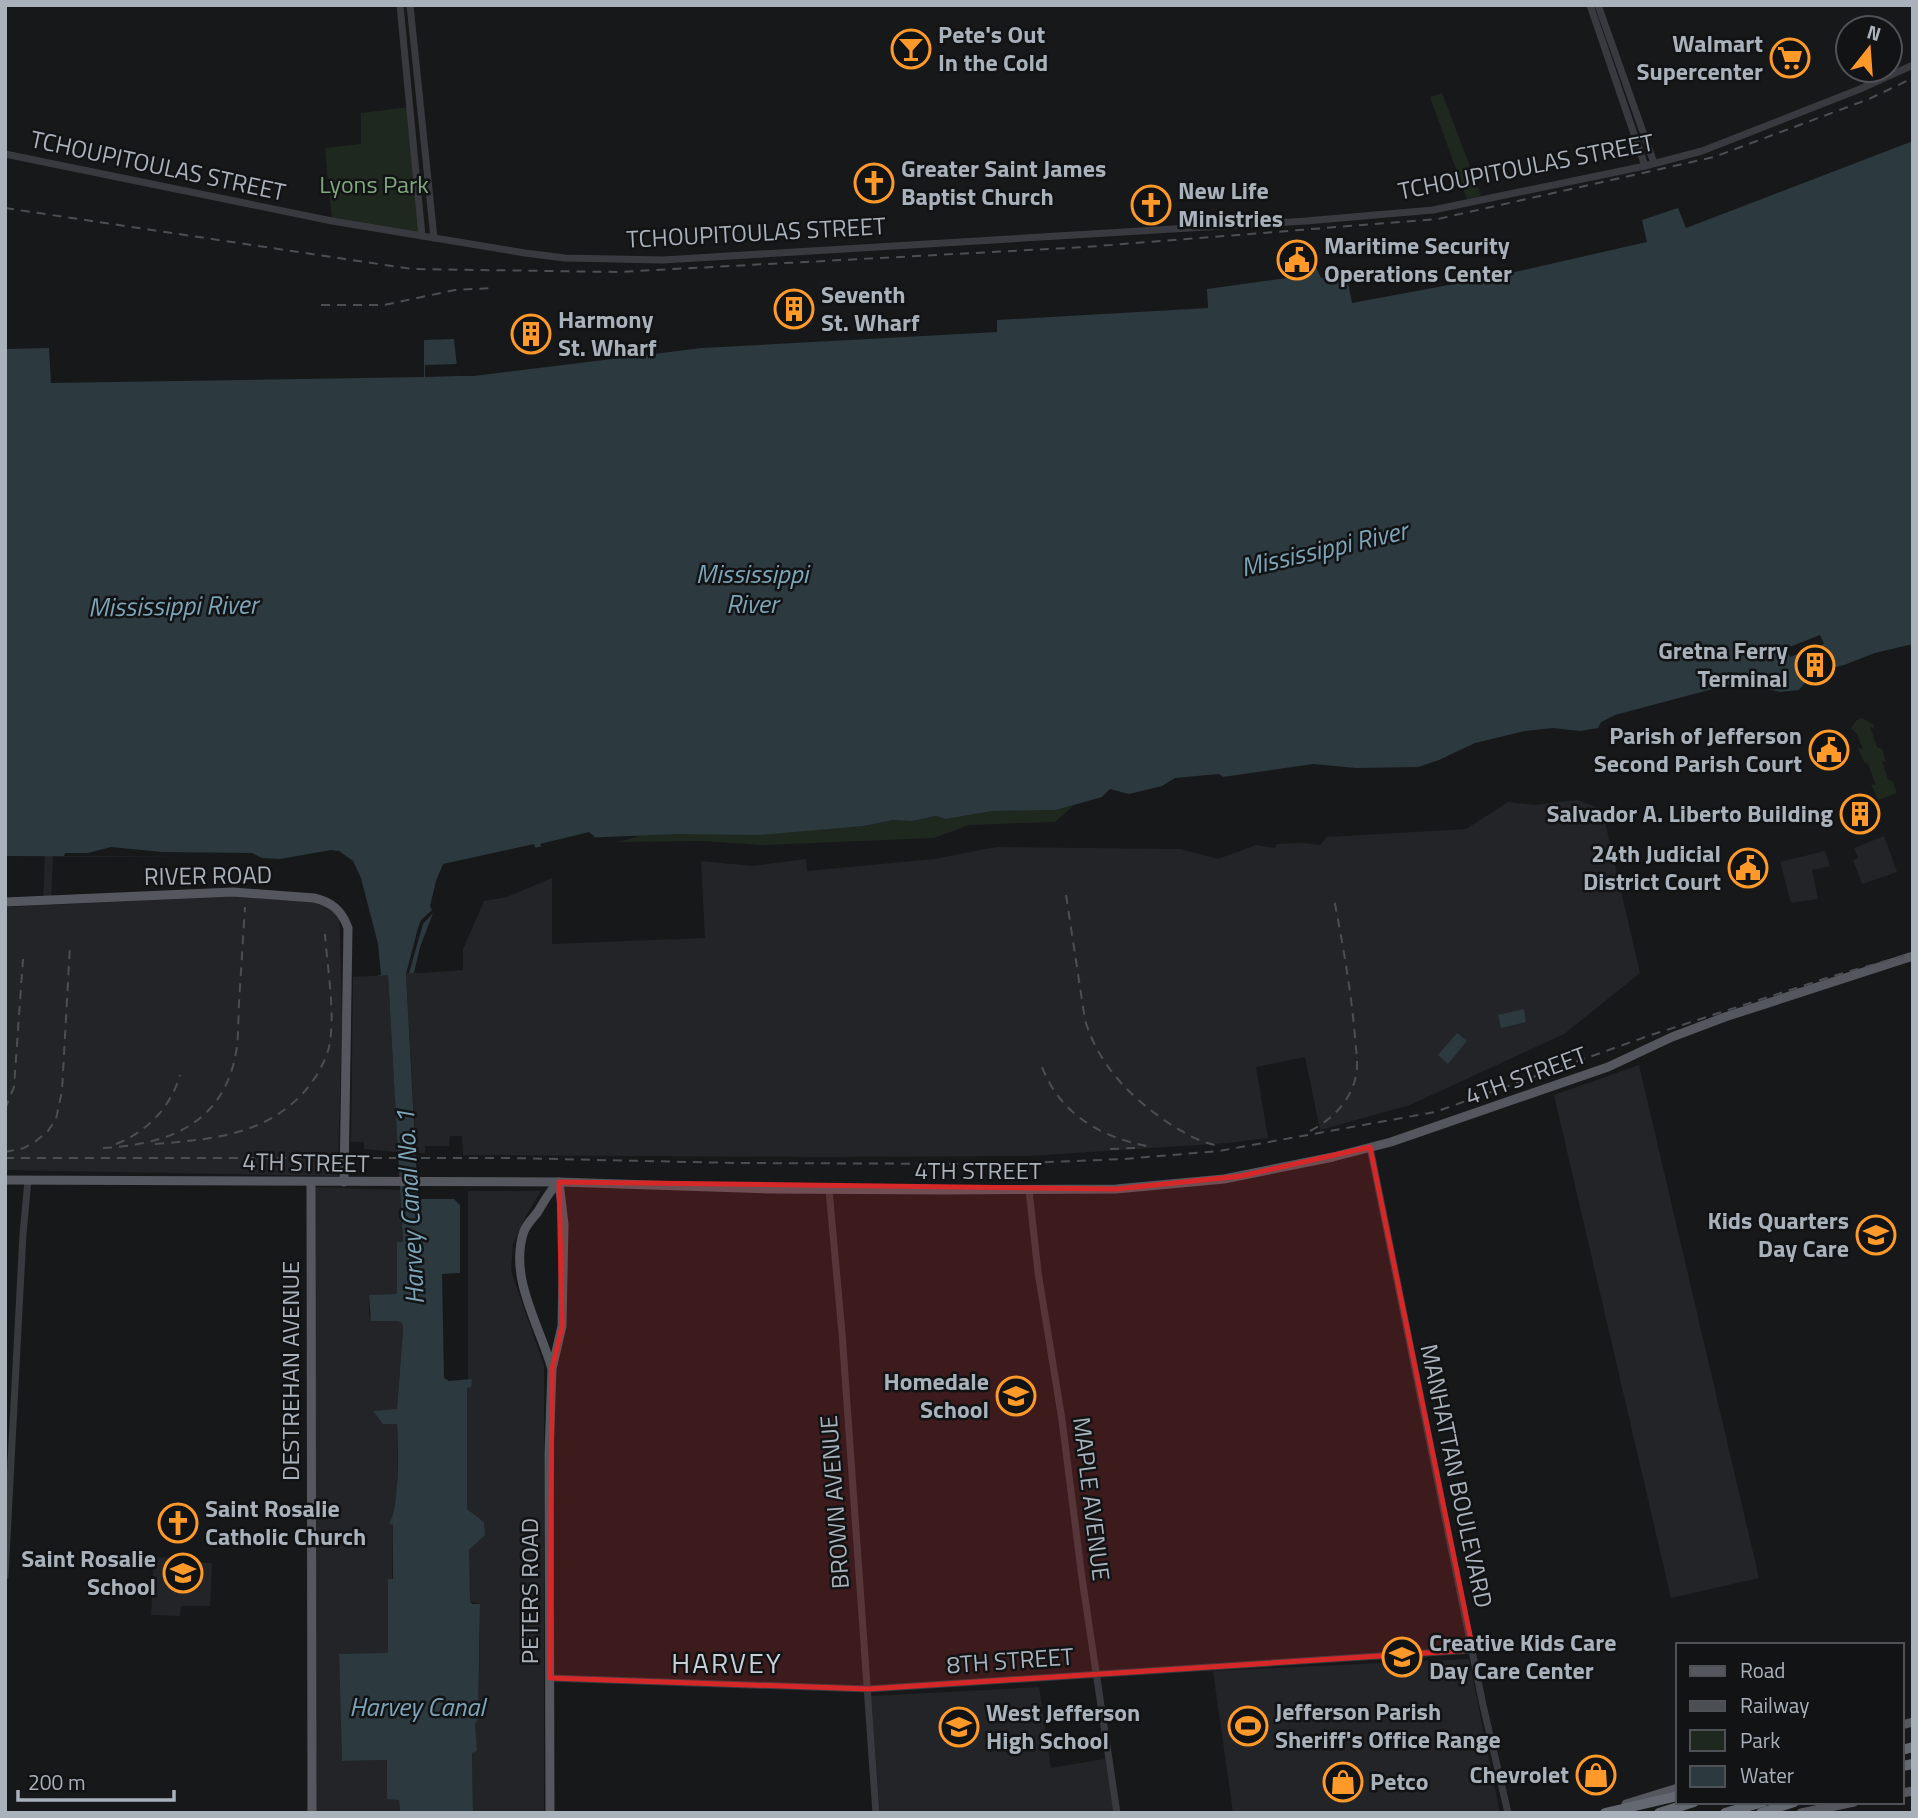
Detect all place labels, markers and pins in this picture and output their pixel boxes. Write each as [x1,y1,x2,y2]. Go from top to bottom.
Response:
place label: Pete's Out In the Cold [938,16,1048,80]
place label: Walmart Supercenter [1636,25,1763,89]
bar icon: Pete's Out In the Cold [890,28,932,70]
supermarket icon: Walmart Supercenter [1769,37,1811,79]
place label: Greater Saint James Baptist Church [901,150,1106,214]
church icon: Greater Saint James Baptist Church [853,162,895,204]
place label: New Life Ministries [1178,172,1283,236]
church icon: New Life Ministries [1130,184,1172,226]
place label: Maritime Security Operations Center [1324,227,1512,291]
public building icon: Maritime Security Operations Center [1276,239,1318,281]
place label: Seventh St. Wharf [821,276,920,340]
building icon: Seventh St. Wharf [773,288,815,330]
place label: Harmony St. Wharf [558,301,657,365]
building icon: Harmony St. Wharf [510,313,552,355]
place label: Gretna Ferry Terminal [1658,632,1788,696]
building icon: Gretna Ferry Terminal [1794,644,1836,686]
place label: Parish of Jefferson Second Parish Court [1594,717,1802,781]
public building icon: Parish of Jefferson Second Parish Court [1808,729,1850,771]
building icon: Salvador A. Liberto Building [1839,793,1881,835]
place label: Salvador A. Liberto Building [1547,795,1833,831]
place label: 24th Judicial District Court [1583,835,1721,899]
public building icon: 24th Judicial District Court [1727,847,1769,889]
place label: Kids Quarters Day Care [1707,1202,1849,1266]
school or university icon: Kids Quarters Day Care [1855,1214,1897,1256]
place label: Homedale School [884,1363,989,1427]
school or university icon: Homedale School [995,1375,1037,1417]
place label: Saint Rosalie Catholic Church [205,1490,366,1554]
church icon: Saint Rosalie Catholic Church [157,1502,199,1544]
place label: Saint Rosalie School [21,1540,156,1604]
school or university icon: Saint Rosalie School [162,1552,204,1594]
place label: Creative Kids Care Day Care Center [1429,1624,1616,1688]
school or university icon: Creative Kids Care Day Care Center [1381,1636,1423,1678]
place label: Jefferson Parish Sheriff's Office Range [1275,1693,1501,1757]
place label: West Jefferson High School [986,1694,1140,1758]
sports icon: Jefferson Parish Sheriff's Office Range [1227,1705,1269,1747]
school or university icon: West Jefferson High School [938,1706,980,1748]
shop icon: Chevrolet [1575,1754,1617,1796]
place label: Chevrolet [1469,1756,1569,1792]
shop icon: Petco [1322,1761,1364,1803]
place label: Petco [1370,1763,1429,1799]

